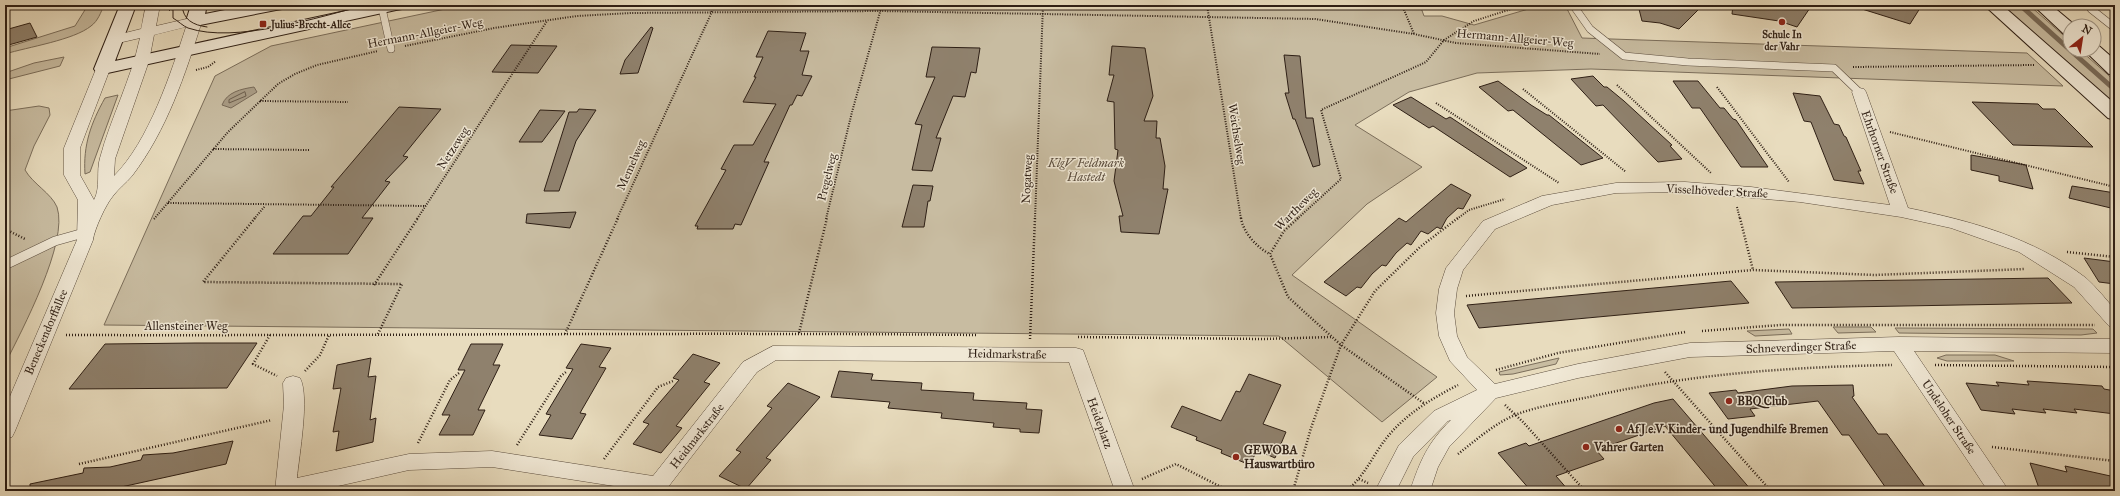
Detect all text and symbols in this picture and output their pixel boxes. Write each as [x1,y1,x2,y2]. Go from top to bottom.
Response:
street label: Hermann-Allgeier-Weg [366,15,484,52]
marker: Schule In der Vahr [1777,17,1787,27]
north arrow [2062,18,2102,58]
marker: Julius-Brecht-Allee [258,19,268,29]
place label: Julius-Brecht-Allee [269,19,352,32]
text: N [2079,22,2095,38]
street label: Hermann-Allgeier-Weg [1456,26,1574,51]
place label: Schule In der Vahr [1762,29,1802,53]
street label: Weichselweg [1224,102,1249,166]
street label: Ehrhorner Straße [1858,109,1902,195]
street label: Netzeweg [434,124,473,173]
street label: Memelweg [614,137,649,193]
street label: Pregelweg [814,151,841,202]
street label: Nogatweg [1019,154,1036,204]
park label: KlgV Feldmark Hastedt [1047,156,1125,184]
street label: Visselhöveder Straße [1665,181,1768,201]
street label: Wartheweg [1272,184,1321,234]
street label: Beneckendorffallee [22,287,70,377]
street label: Allensteiner Weg [143,319,228,334]
street label: Schneverdinger Straße [1746,338,1857,357]
street label: Heidmarkstraße [967,346,1047,362]
street label: Undeloher Straße [1919,377,1979,457]
place label: BBQ Club [1737,394,1788,409]
street label: Heideplatz [1084,395,1116,451]
marker: BBQ Club [1724,396,1734,406]
street label: Heidmarkstraße [667,401,727,471]
place label: AfJ e.V. Kinder- und Jugendhilfe Bremen [1626,422,1829,437]
marker: AfJ e.V. Kinder- und Jugendhilfe Bremen [1614,424,1624,434]
place label: Vahrer Garten [1593,440,1664,454]
marker: Vahrer Garten [1581,442,1591,452]
place label: GEWOBA Hauswartbüro [1244,443,1315,471]
marker: GEWOBA Hauswartbüro [1231,452,1241,462]

